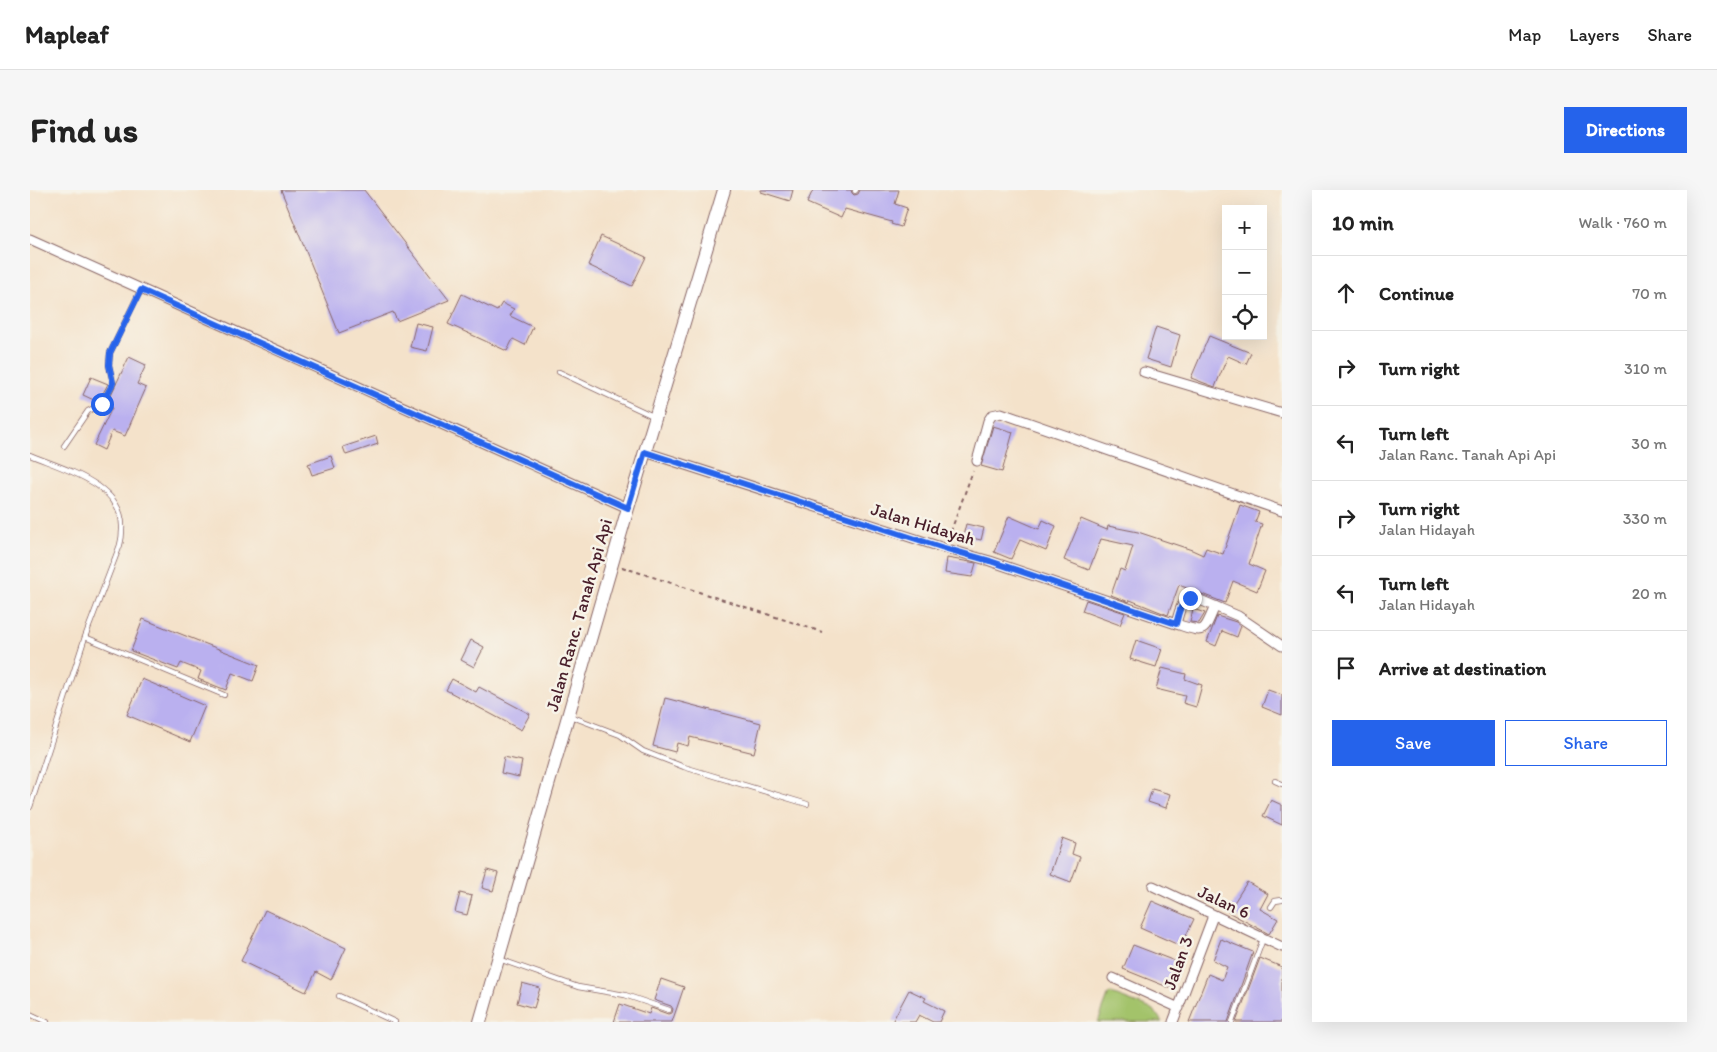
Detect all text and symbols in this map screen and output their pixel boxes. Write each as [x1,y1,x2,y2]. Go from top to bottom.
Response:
text: Mapleaf [25,20,109,49]
text: Map [1508,24,1541,46]
text: Layers [1569,24,1619,46]
text: Share [1647,24,1692,46]
button: Directions [1564,107,1687,153]
text: Find us [30,109,138,151]
map controls [1222,205,1267,340]
button: + [1222,205,1267,250]
text: 10 min [1332,210,1394,235]
text: Walk · 760 m [1579,213,1667,232]
button: − [1222,250,1267,295]
icon: ahead [1332,279,1360,307]
text: Continue [1379,282,1454,305]
text: 70 m [1632,284,1667,303]
button: locate [1222,295,1267,340]
icon: right [1332,354,1360,382]
text: Turn right [1379,357,1460,380]
text: 310 m [1624,359,1667,378]
route start [91,393,114,416]
text: Turn left [1379,422,1449,445]
icon: left [1332,429,1360,457]
text: 30 m [1631,434,1667,453]
text: Jalan Ranc. Tanah Api Api [1379,445,1556,464]
text: Turn right [1379,497,1460,520]
street label: Jalan Hidayah [868,498,978,550]
icon: right [1332,504,1360,532]
text: 330 m [1623,509,1667,528]
street label: Jalan Ranc. Tanah Api Api [541,516,617,714]
text: Jalan Hidayah [1379,520,1475,539]
text: Turn left [1379,572,1449,595]
icon: left [1332,579,1360,607]
text: 20 m [1632,584,1667,603]
route end [1179,587,1202,610]
text: Jalan Hidayah [1379,595,1475,614]
icon: arrive [1332,654,1360,682]
text: Arrive at destination [1379,657,1546,680]
button: Save [1332,720,1495,766]
button: Share [1505,720,1667,766]
street label: Jalan 6 [1194,880,1254,924]
street label: Jalan 3 [1158,933,1198,993]

